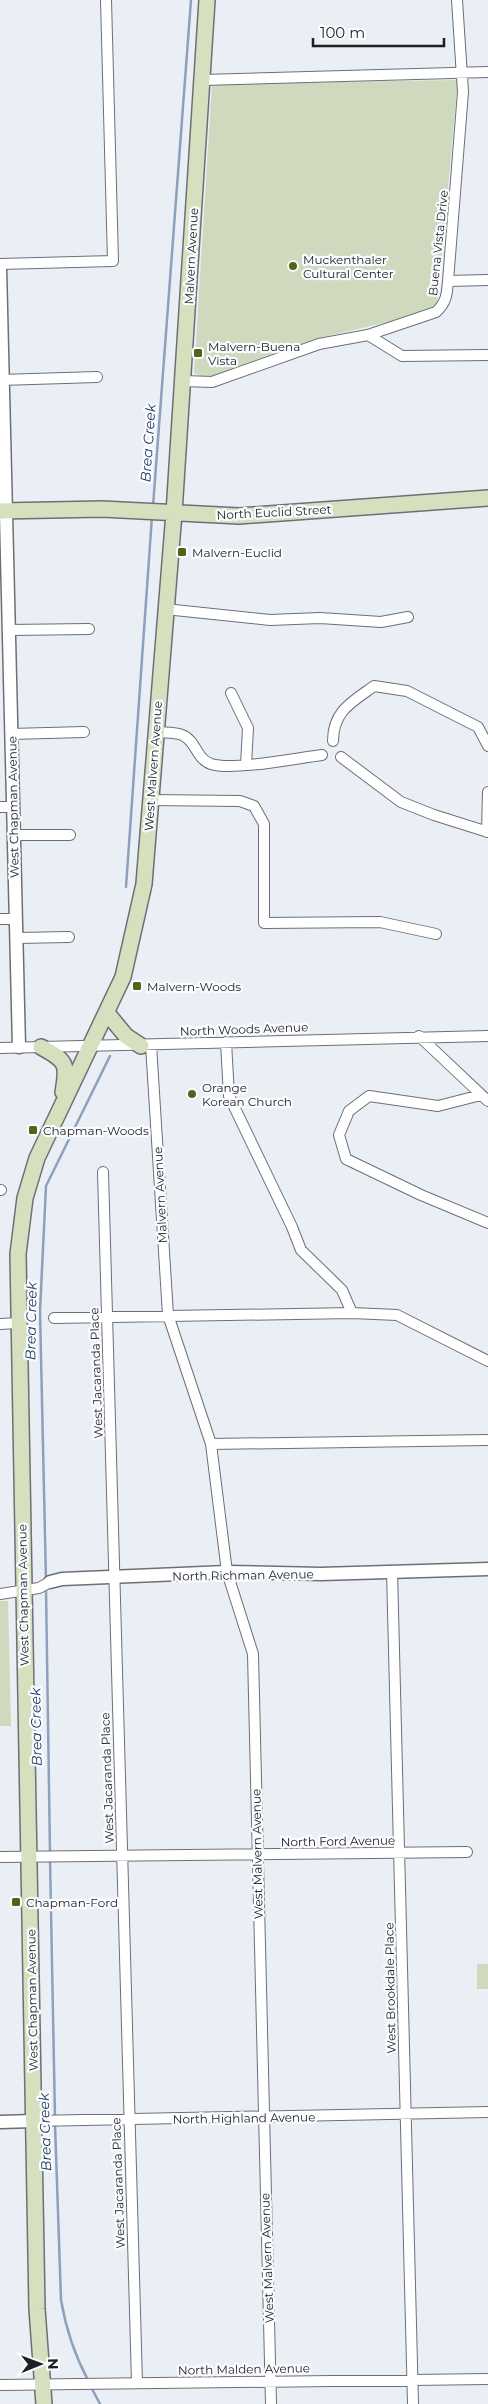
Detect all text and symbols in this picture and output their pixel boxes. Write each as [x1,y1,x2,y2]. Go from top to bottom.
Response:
scale bar [313,15,444,47]
text: 100 m [320,23,365,42]
street label: Buena Vista Drive [425,189,451,297]
street label: Malvern Avenue [181,207,201,305]
place label: Muckenthaler Cultural Center [303,252,394,281]
marker: Muckenthaler Cultural Center [287,260,299,272]
place label: Malvern-Buena Vista [208,339,300,368]
marker: Malvern-Buena Vista [192,347,204,359]
water label: Brea Creek [136,403,160,483]
street label: North Euclid Street [216,501,332,523]
place label: Malvern-Euclid [192,545,282,560]
marker: Malvern-Euclid [176,546,188,558]
street label: West Malvern Avenue [141,700,165,832]
street label: West Chapman Avenue [4,736,22,878]
place label: Malvern-Woods [147,979,241,994]
marker: Malvern-Woods [131,980,143,992]
street label: North Woods Avenue [180,1019,308,1039]
place label: Orange Korean Church [202,1080,292,1109]
marker: Orange Korean Church [186,1088,198,1100]
place label: Chapman-Woods [43,1123,149,1138]
marker: Chapman-Woods [27,1124,39,1136]
street label: Malvern Avenue [150,1146,170,1244]
water label: Brea Creek [21,1281,41,1360]
street label: West Jacaranda Place [86,1307,106,1439]
street label: West Chapman Avenue [14,1524,32,1666]
street label: North Richman Avenue [172,1566,314,1584]
water label: Brea Creek [26,1687,46,1766]
street label: West Jacaranda Place [97,1712,117,1844]
street label: West Malvern Avenue [248,1789,266,1919]
street label: North Ford Avenue [281,1833,395,1849]
place label: Chapman-Ford [26,1895,118,1910]
marker: Chapman-Ford [10,1896,22,1908]
street label: West Brookdale Place [381,1922,399,2054]
street label: West Chapman Avenue [23,1929,41,2071]
water label: Brea Creek [35,2092,55,2171]
street label: North Highland Avenue [173,2109,315,2127]
street label: West Jacaranda Place [108,2117,128,2249]
street label: West Malvern Avenue [257,2193,277,2323]
north arrow [15,2339,65,2389]
text: N [44,2358,62,2370]
street label: North Malden Avenue [178,2360,310,2378]

